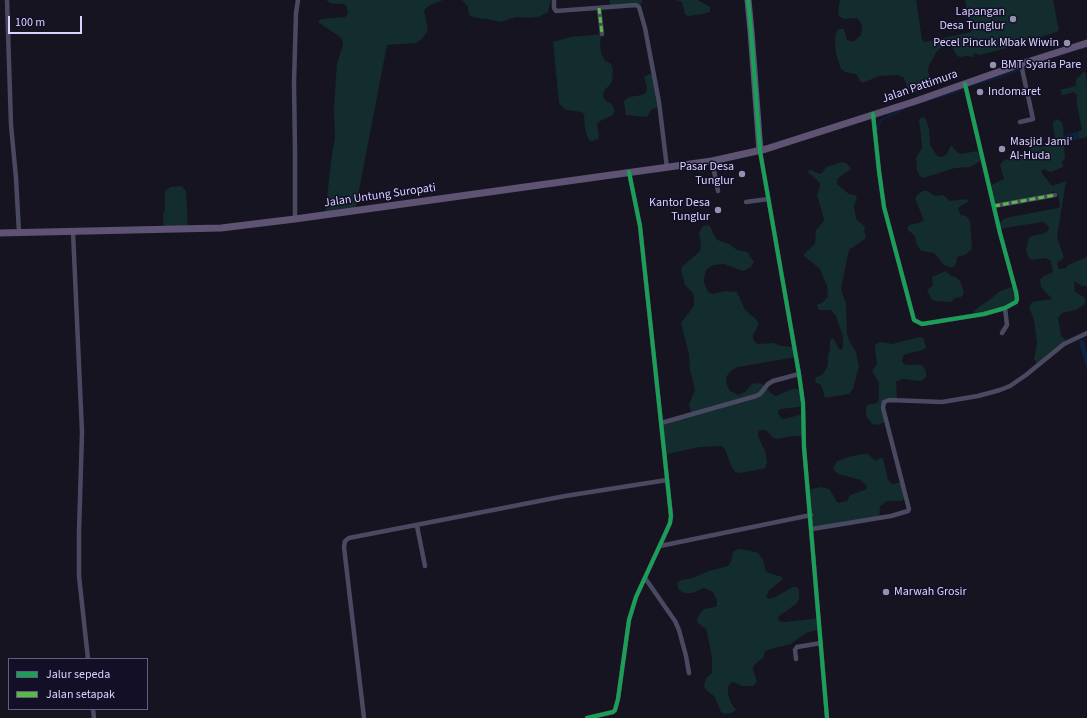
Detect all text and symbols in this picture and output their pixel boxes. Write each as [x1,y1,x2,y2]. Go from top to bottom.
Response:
place label: Lapangan Desa Tunglur [939,5,1005,33]
scale bar [10,8,84,34]
text: 100 m [15,14,45,31]
marker: Lapangan Desa Tunglur [1008,14,1018,24]
place label: Pecel Pincuk Mbak Wiwin [933,36,1059,50]
marker: Pecel Pincuk Mbak Wiwin [1062,38,1072,48]
place label: BMT Syaria Pare [1001,58,1081,72]
marker: BMT Syaria Pare [988,60,998,70]
street label: Jalan Pattimura [880,67,960,107]
place label: Indomaret [988,85,1041,99]
marker: Indomaret [975,87,985,97]
place label: Masjid Jami' Al-Huda [1010,135,1072,163]
marker: Masjid Jami' Al-Huda [997,144,1007,154]
place label: Pasar Desa Tunglur [680,160,734,188]
marker: Pasar Desa Tunglur [737,169,747,179]
street label: Jalan Untung Suropati [323,181,437,211]
place label: Kantor Desa Tunglur [649,196,710,224]
marker: Kantor Desa Tunglur [713,205,723,215]
place label: Marwah Grosir [894,585,967,599]
marker: Marwah Grosir [881,587,891,597]
legend [8,658,148,710]
text: Jalur sepeda [46,666,110,683]
text: Jalan setapak [46,686,115,703]

